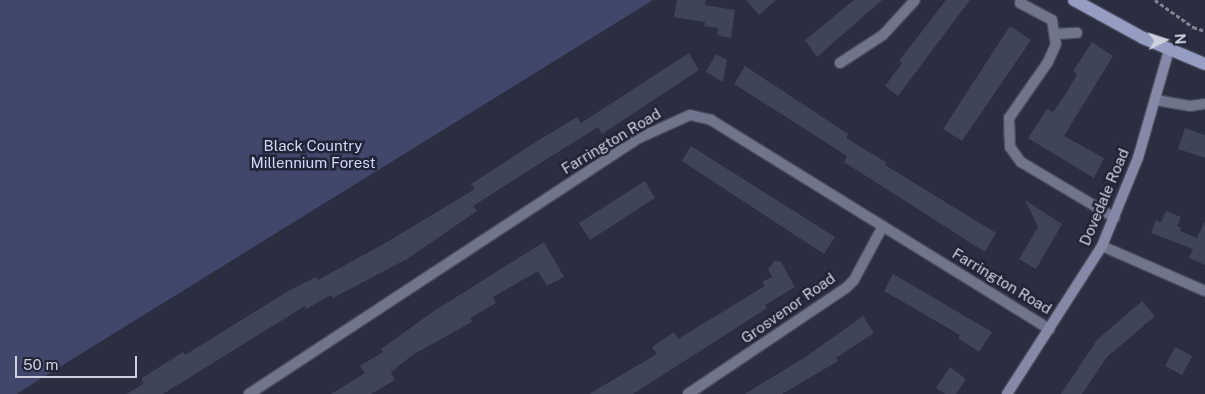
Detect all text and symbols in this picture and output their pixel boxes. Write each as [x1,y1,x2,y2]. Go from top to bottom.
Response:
north arrow [1140,15,1190,65]
text: N [1172,33,1188,45]
street label: Farrington Road [558,104,664,178]
park label: Black Country Millennium Forest [250,136,376,171]
street label: Dovedale Road [1075,146,1133,248]
street label: Farrington Road [949,244,1055,318]
street label: Grosvenor Road [737,269,839,347]
scale bar [18,346,140,378]
text: 50 m [23,356,58,373]

